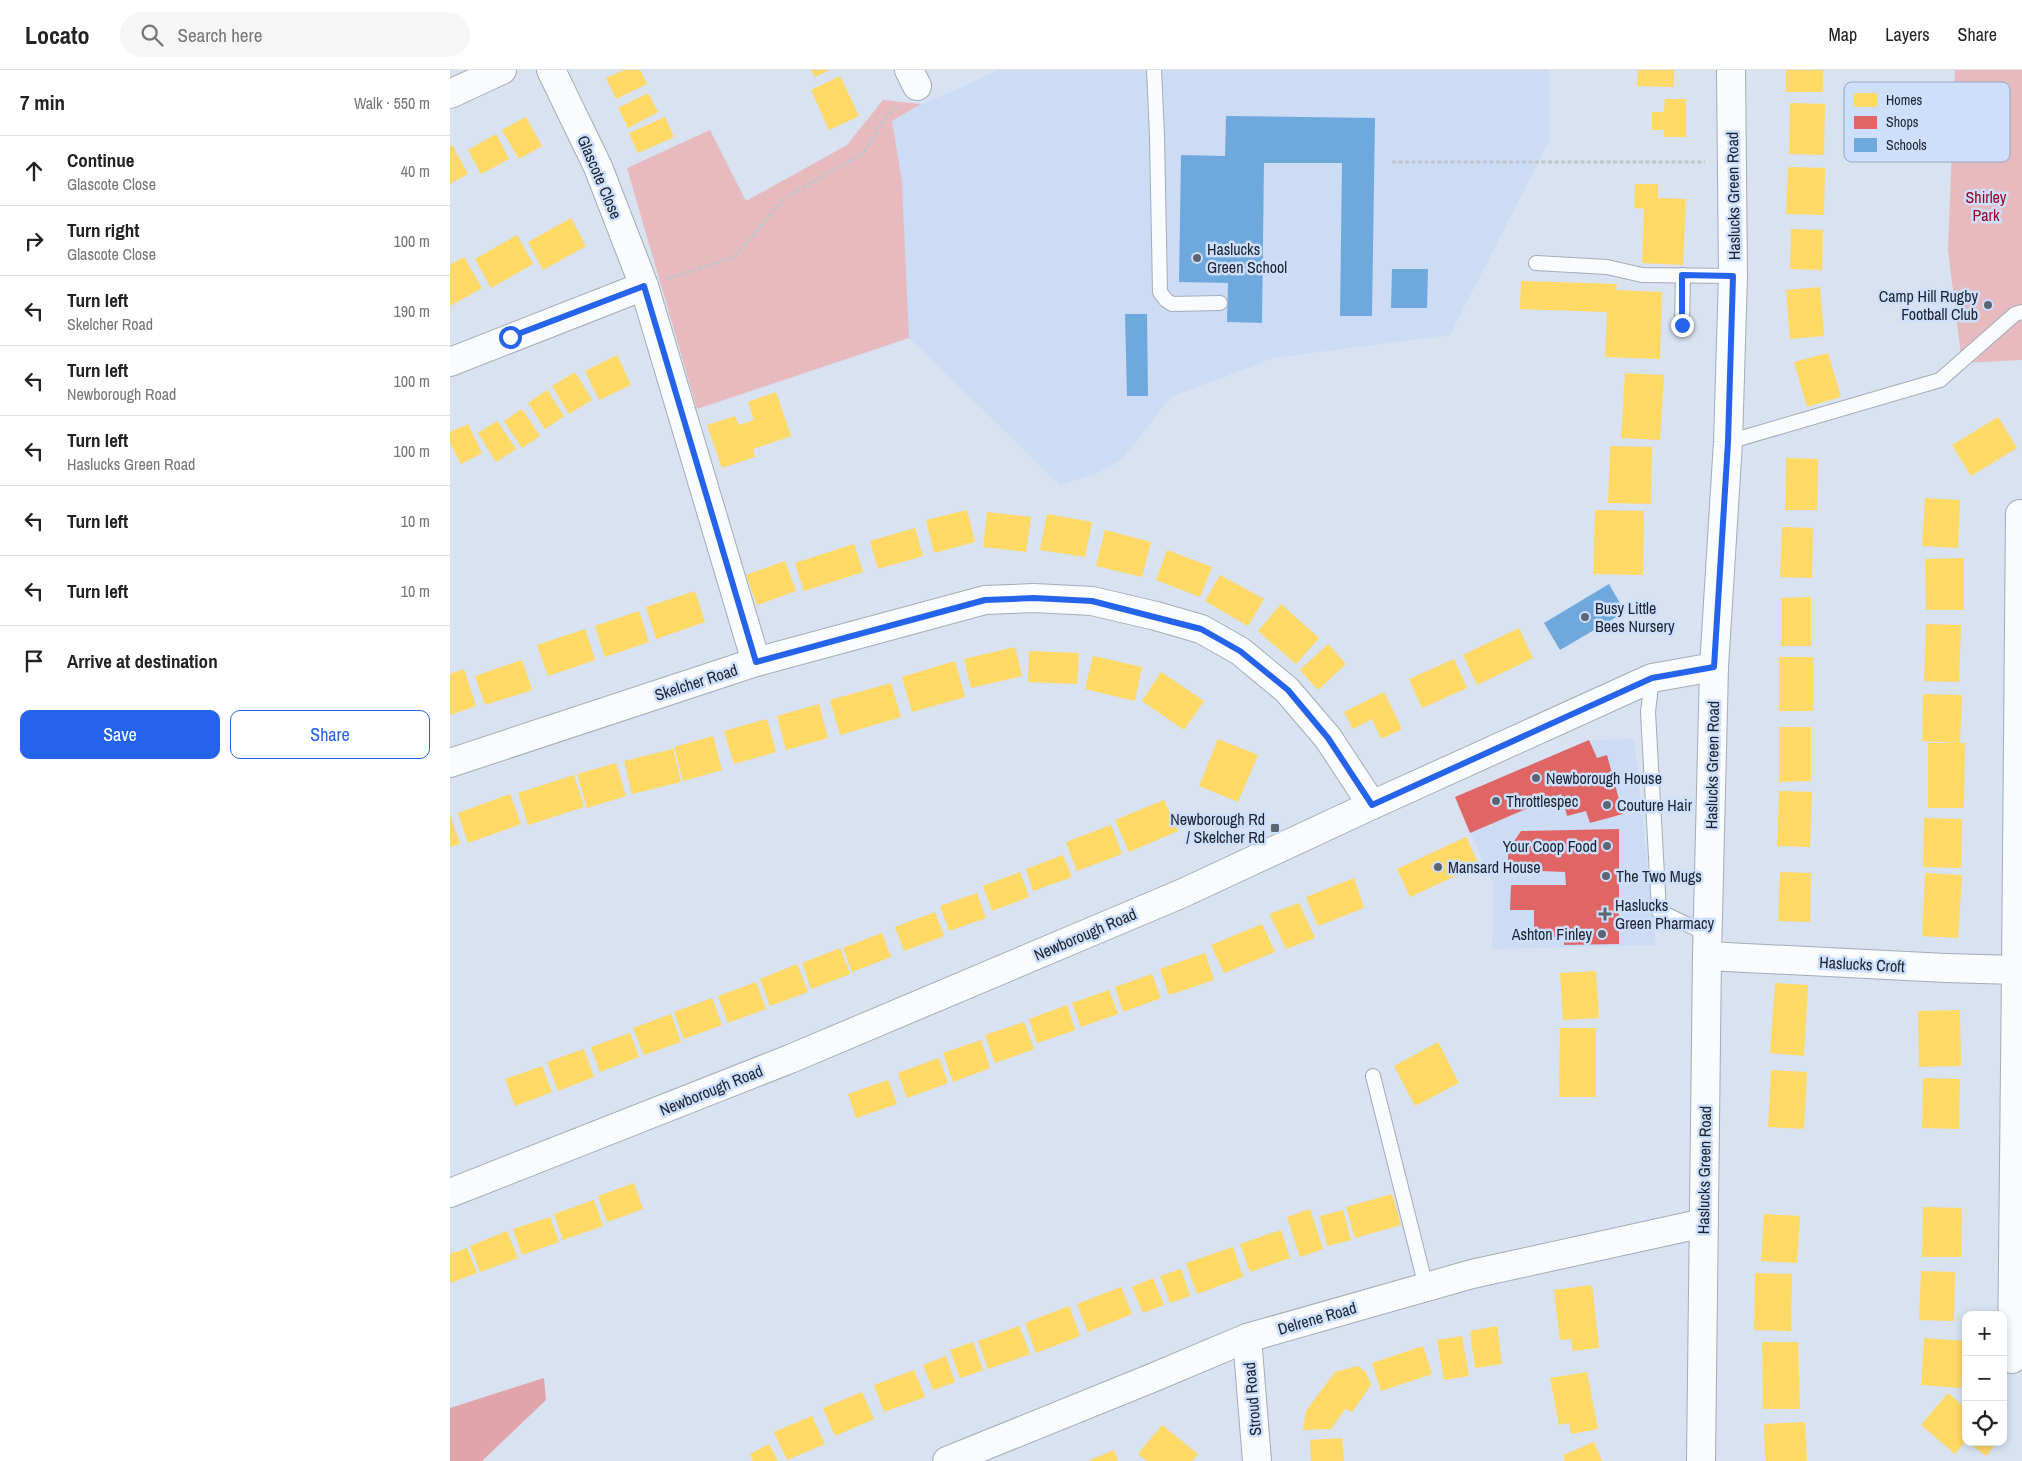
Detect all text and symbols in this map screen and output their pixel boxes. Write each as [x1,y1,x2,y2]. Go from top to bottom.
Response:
search box [120,12,470,57]
text: Locato [25,19,90,51]
icon: search [138,21,166,49]
text: Search here [178,22,262,48]
text: Map [1829,22,1857,47]
text: Layers [1885,22,1930,47]
text: Share [1958,22,1997,47]
legend [1844,82,2010,162]
text: 7 min [20,88,65,117]
text: Homes [1886,91,1923,109]
text: Walk · 550 m [354,92,430,114]
text: Shops [1886,113,1919,131]
street label: Glascote Close [572,132,628,222]
street label: Haslucks Green Road [1721,132,1745,260]
text: Schools [1886,136,1927,154]
text: Continue [67,147,135,173]
icon: ahead [20,157,48,185]
text: 40 m [401,160,430,182]
text: Glascote Close [67,173,156,195]
park label: Shirley Park [1966,186,2007,226]
text: Turn right [67,217,139,243]
icon: right [20,227,48,255]
text: 100 m [394,230,430,252]
place label: Haslucks Green School [1207,238,1287,278]
text: Glascote Close [67,243,156,265]
marker: Haslucks Green School [1191,252,1203,264]
place label: Camp Hill Rugby Football Club [1879,285,1978,325]
text: Turn left [67,287,128,313]
icon: left [20,297,48,325]
marker: Camp Hill Rugby Football Club [1982,299,1994,311]
text: 190 m [394,300,430,322]
text: Skelcher Road [67,313,153,335]
route end [1671,314,1694,337]
route start [499,326,522,349]
text: Turn left [67,357,128,383]
icon: left [20,367,48,395]
text: 100 m [394,370,430,392]
text: Newborough Road [67,383,176,405]
text: Turn left [67,427,128,453]
icon: left [20,437,48,465]
text: 100 m [394,440,430,462]
text: Haslucks Green Road [67,453,195,475]
icon: left [20,507,48,535]
text: Turn left [67,508,128,534]
text: 10 m [401,510,430,532]
icon: left [20,577,48,605]
text: Turn left [67,578,128,604]
text: 10 m [401,580,430,602]
place label: Busy Little Bees Nursery [1595,597,1675,637]
marker: Busy Little Bees Nursery [1579,611,1591,623]
icon: arrive [20,647,48,675]
text: Arrive at destination [67,648,218,674]
street label: Skelcher Road [652,658,740,706]
street label: Haslucks Green Road [1700,701,1724,829]
button: Save [20,710,220,759]
button: Share [230,710,430,759]
place label: Newborough House [1546,767,1662,789]
marker: Newborough House [1530,772,1542,784]
place label: Throttlespec [1506,790,1579,812]
place label: Couture Hair [1617,794,1693,816]
marker: Throttlespec [1490,795,1502,807]
marker: Couture Hair [1601,799,1613,811]
place label: Newborough Rd / Skelcher Rd [1170,808,1265,848]
marker: Newborough Rd / Skelcher Rd [1269,822,1281,834]
place label: Your Coop Food [1502,835,1597,857]
marker: Your Coop Food [1601,840,1613,852]
place label: Mansard House [1448,856,1541,878]
marker: Mansard House [1432,861,1444,873]
place label: The Two Mugs [1616,865,1702,887]
marker: The Two Mugs [1600,870,1612,882]
place label: Haslucks Green Pharmacy [1615,894,1715,934]
street label: Newborough Road [1030,903,1140,965]
marker: Haslucks Green Pharmacy [1599,908,1611,920]
place label: Ashton Finley [1511,923,1592,945]
marker: Ashton Finley [1596,928,1608,940]
street label: Haslucks Croft [1819,951,1906,977]
street label: Newborough Road [656,1059,766,1121]
street label: Haslucks Green Road [1692,1106,1716,1234]
street label: Delrene Road [1275,1296,1359,1340]
map controls [1962,1311,2007,1446]
button: + [1962,1311,2007,1356]
button: − [1962,1356,2007,1401]
street label: Stroud Road [1238,1361,1266,1437]
button: locate [1962,1401,2007,1446]

